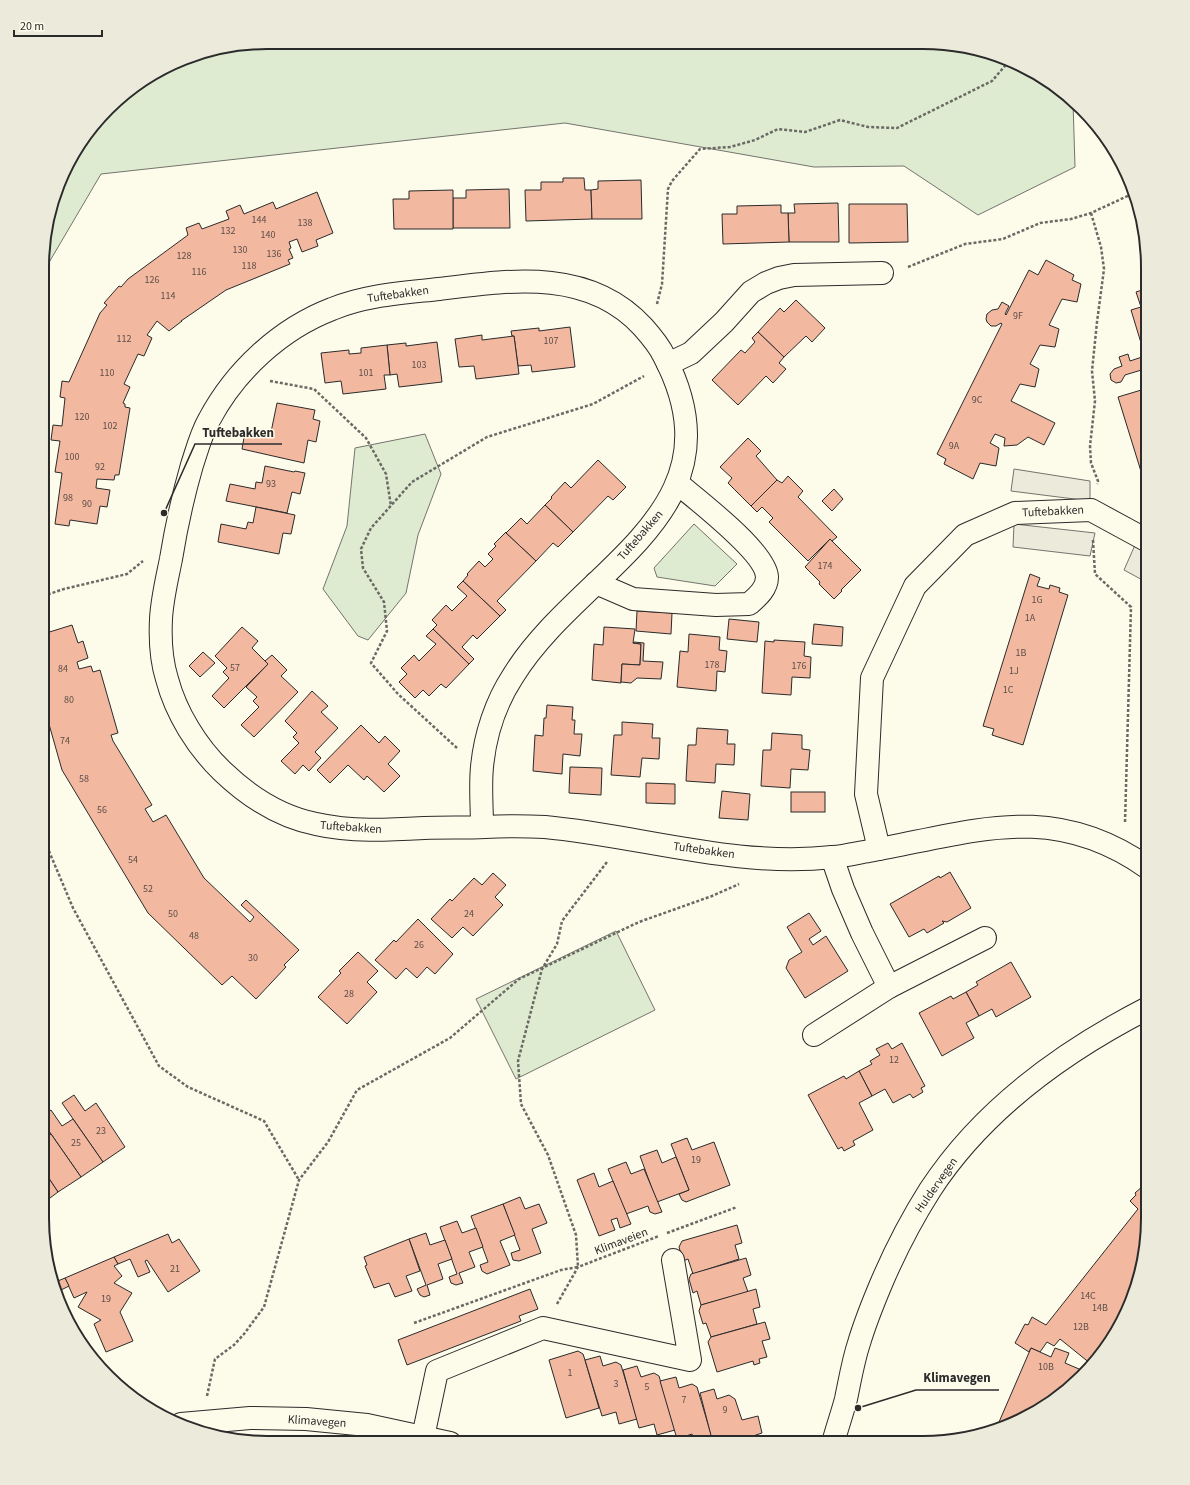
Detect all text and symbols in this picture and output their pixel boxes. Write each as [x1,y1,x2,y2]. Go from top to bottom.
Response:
scale bar [14,12,102,38]
text: 20 m [20,18,44,35]
house number: 144 [252,213,266,227]
house number: 138 [298,216,312,230]
house number: 132 [221,224,235,238]
house number: 140 [261,228,275,242]
house number: 130 [233,243,247,257]
house number: 136 [267,247,281,261]
house number: 128 [177,249,191,263]
house number: 118 [242,259,256,273]
house number: 116 [192,265,206,279]
house number: 126 [145,273,159,287]
street label: Tuftebakken [366,282,430,307]
house number: 114 [161,289,175,303]
house number: 9F [1013,309,1023,323]
house number: 112 [117,332,131,346]
house number: 107 [544,334,558,348]
house number: 103 [412,358,426,372]
house number: 110 [100,366,114,380]
house number: 101 [359,366,373,380]
house number: 9C [972,393,983,407]
house number: 120 [75,410,89,424]
house number: 102 [103,419,117,433]
callout: Tuftebakken [195,419,282,444]
text: Tuftebakken [202,424,274,442]
house number: 9A [949,439,960,453]
house number: 100 [65,450,79,464]
house number: 92 [95,460,105,474]
house number: 93 [266,477,276,491]
house number: 98 [63,491,73,505]
house number: 90 [82,497,92,511]
street label: Tuftebakken [1022,501,1084,522]
street label: Tuftebakken [614,506,667,564]
house number: 174 [818,559,832,573]
house number: 1G [1031,593,1043,607]
house number: 1A [1025,611,1036,625]
house number: 1B [1016,646,1027,660]
house number: 178 [705,658,719,672]
house number: 176 [792,659,806,673]
house number: 57 [230,661,240,675]
house number: 84 [58,662,68,676]
house number: 1J [1009,664,1019,678]
house number: 1C [1003,683,1014,697]
house number: 80 [64,693,74,707]
house number: 74 [60,734,70,748]
house number: 58 [79,772,89,786]
house number: 56 [97,803,107,817]
street label: Tuftebakken [319,817,382,838]
street label: Tuftebakken [672,838,736,863]
house number: 54 [128,853,138,867]
house number: 52 [143,882,153,896]
house number: 50 [168,907,178,921]
house number: 24 [464,907,474,921]
house number: 48 [189,929,199,943]
house number: 26 [414,938,424,952]
house number: 30 [248,951,258,965]
house number: 28 [344,987,354,1001]
house number: 12 [889,1053,899,1067]
house number: 23 [96,1124,106,1138]
house number: 25 [71,1136,81,1150]
house number: 19 [691,1153,701,1167]
street label: Huldervegen [911,1154,962,1216]
street label: Klimaveien [592,1224,650,1259]
house number: 21 [170,1262,180,1276]
house number: 14C [1080,1289,1096,1303]
house number: 19 [101,1292,111,1306]
house number: 14B [1092,1301,1108,1315]
house number: 12B [1073,1320,1089,1334]
house number: 10B [1038,1360,1054,1374]
callout: Klimavegen [916,1365,999,1390]
house number: 1 [568,1366,573,1380]
text: Klimavegen [923,1369,991,1387]
house number: 3 [614,1377,619,1391]
house number: 5 [645,1380,650,1394]
house number: 7 [682,1393,687,1407]
house number: 9 [723,1403,728,1417]
street label: Klimavegen [287,1411,347,1432]

